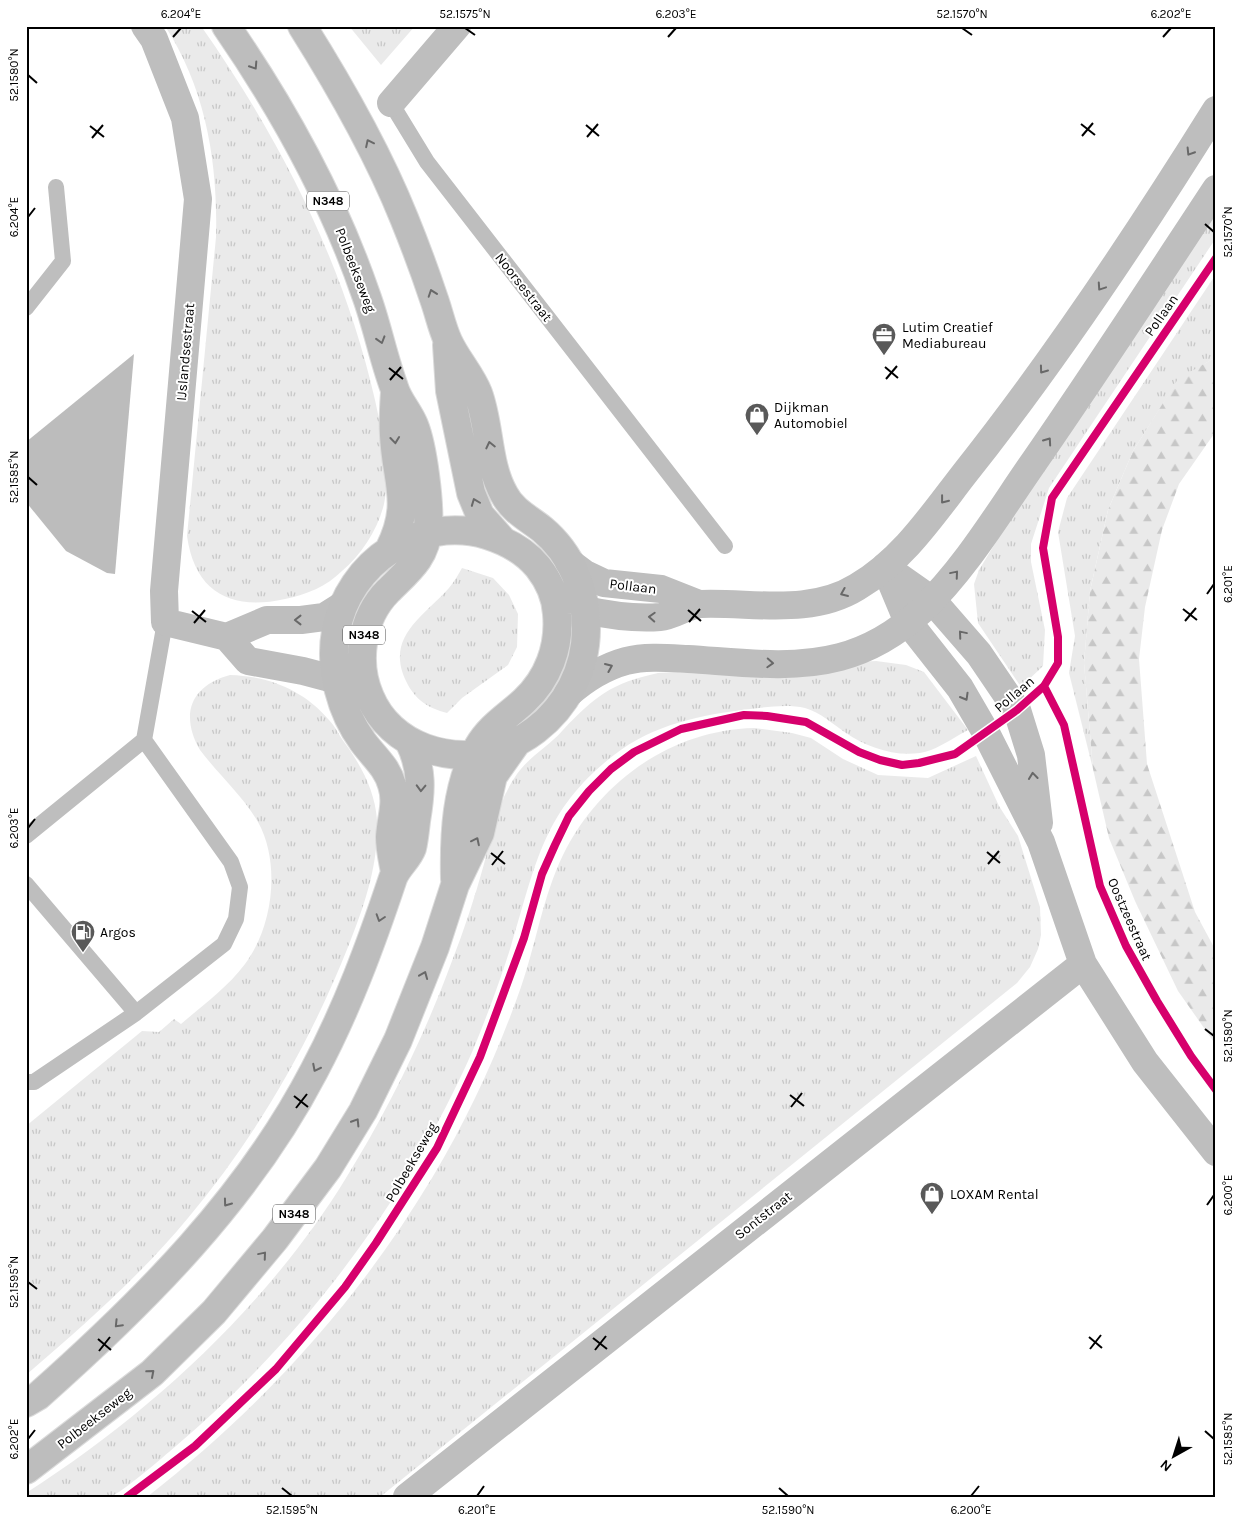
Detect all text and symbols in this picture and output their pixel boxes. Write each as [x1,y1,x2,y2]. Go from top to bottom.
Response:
text: 6.204°E [161,7,201,21]
text: 52.1575°N [439,7,491,21]
text: 6.203°E [655,7,697,21]
text: 52.1570°N [936,7,988,21]
text: 6.202°E [1151,7,1191,21]
text: 52.1580°N [7,48,21,102]
one-way arrow [248,61,257,70]
one-way arrow [365,139,375,148]
one-way arrow [1187,146,1196,155]
road number: N348 [307,192,349,210]
text: 6.204°E [7,197,21,237]
text: 52.1570°N [1221,206,1235,258]
street label: Polbeekseweg [332,225,380,315]
street label: Noorsestraat [491,249,556,325]
one-way arrow [1098,282,1107,291]
one-way arrow [428,289,438,297]
street label: Pollaan [1141,291,1182,339]
street label: IJslandsestraat [173,302,198,402]
place label: Lutim Creatief Mediabureau [902,319,993,352]
office icon: Lutim Creatief Mediabureau [871,322,897,356]
one-way arrow [375,335,385,344]
one-way arrow [1040,364,1048,373]
place label: Dijkman Automobiel [774,399,848,432]
shop icon: Dijkman Automobiel [744,402,770,436]
one-way arrow [389,436,400,444]
one-way arrow [1042,437,1051,447]
one-way arrow [485,441,496,450]
text: 52.1585°N [7,450,21,504]
one-way arrow [942,494,950,503]
one-way arrow [470,498,481,507]
text: 6.201°E [1221,565,1235,603]
one-way arrow [949,570,958,579]
street label: Pollaan [609,575,657,598]
one-way arrow [840,587,849,597]
one-way arrow [648,611,656,622]
one-way arrow [294,615,302,625]
road number: N348 [343,626,385,644]
one-way arrow [959,631,967,640]
one-way arrow [766,658,774,669]
one-way arrow [604,663,613,674]
street label: Pollaan [991,673,1038,716]
one-way arrow [959,692,969,701]
one-way arrow [1028,772,1039,780]
one-way arrow [416,784,426,792]
text: 6.203°E [7,807,21,849]
one-way arrow [470,838,480,847]
street label: Oostzeestraat [1104,875,1155,963]
one-way arrow [375,914,385,922]
fuel station icon: Argos [70,919,96,953]
place label: Argos [100,924,136,941]
one-way arrow [418,971,428,979]
text: 52.1580°N [1221,1009,1235,1063]
one-way arrow [312,1062,322,1071]
one-way arrow [350,1118,360,1127]
street label: Polbeekseweg [382,1119,441,1205]
text: 6.200°E [1221,1174,1235,1216]
shop icon: LOXAM Rental [919,1181,945,1215]
place label: LOXAM Rental [950,1186,1039,1203]
street label: Sontstraat [731,1188,795,1243]
one-way arrow [224,1197,233,1207]
road number: N348 [273,1204,315,1224]
one-way arrow [257,1251,266,1260]
text: 52.1595°N [7,1256,21,1308]
one-way arrow [115,1318,124,1327]
one-way arrow [146,1369,155,1378]
street label: Polbeekseweg [54,1384,135,1453]
text: 52.1585°N [1221,1412,1235,1466]
text: 6.202°E [7,1419,21,1459]
north arrow [1150,1430,1200,1480]
text: N [1157,1456,1175,1475]
text: 52.1595°N [266,1503,318,1517]
text: 6.201°E [458,1503,496,1517]
text: 52.1590°N [762,1503,815,1517]
text: 6.200°E [950,1503,992,1517]

